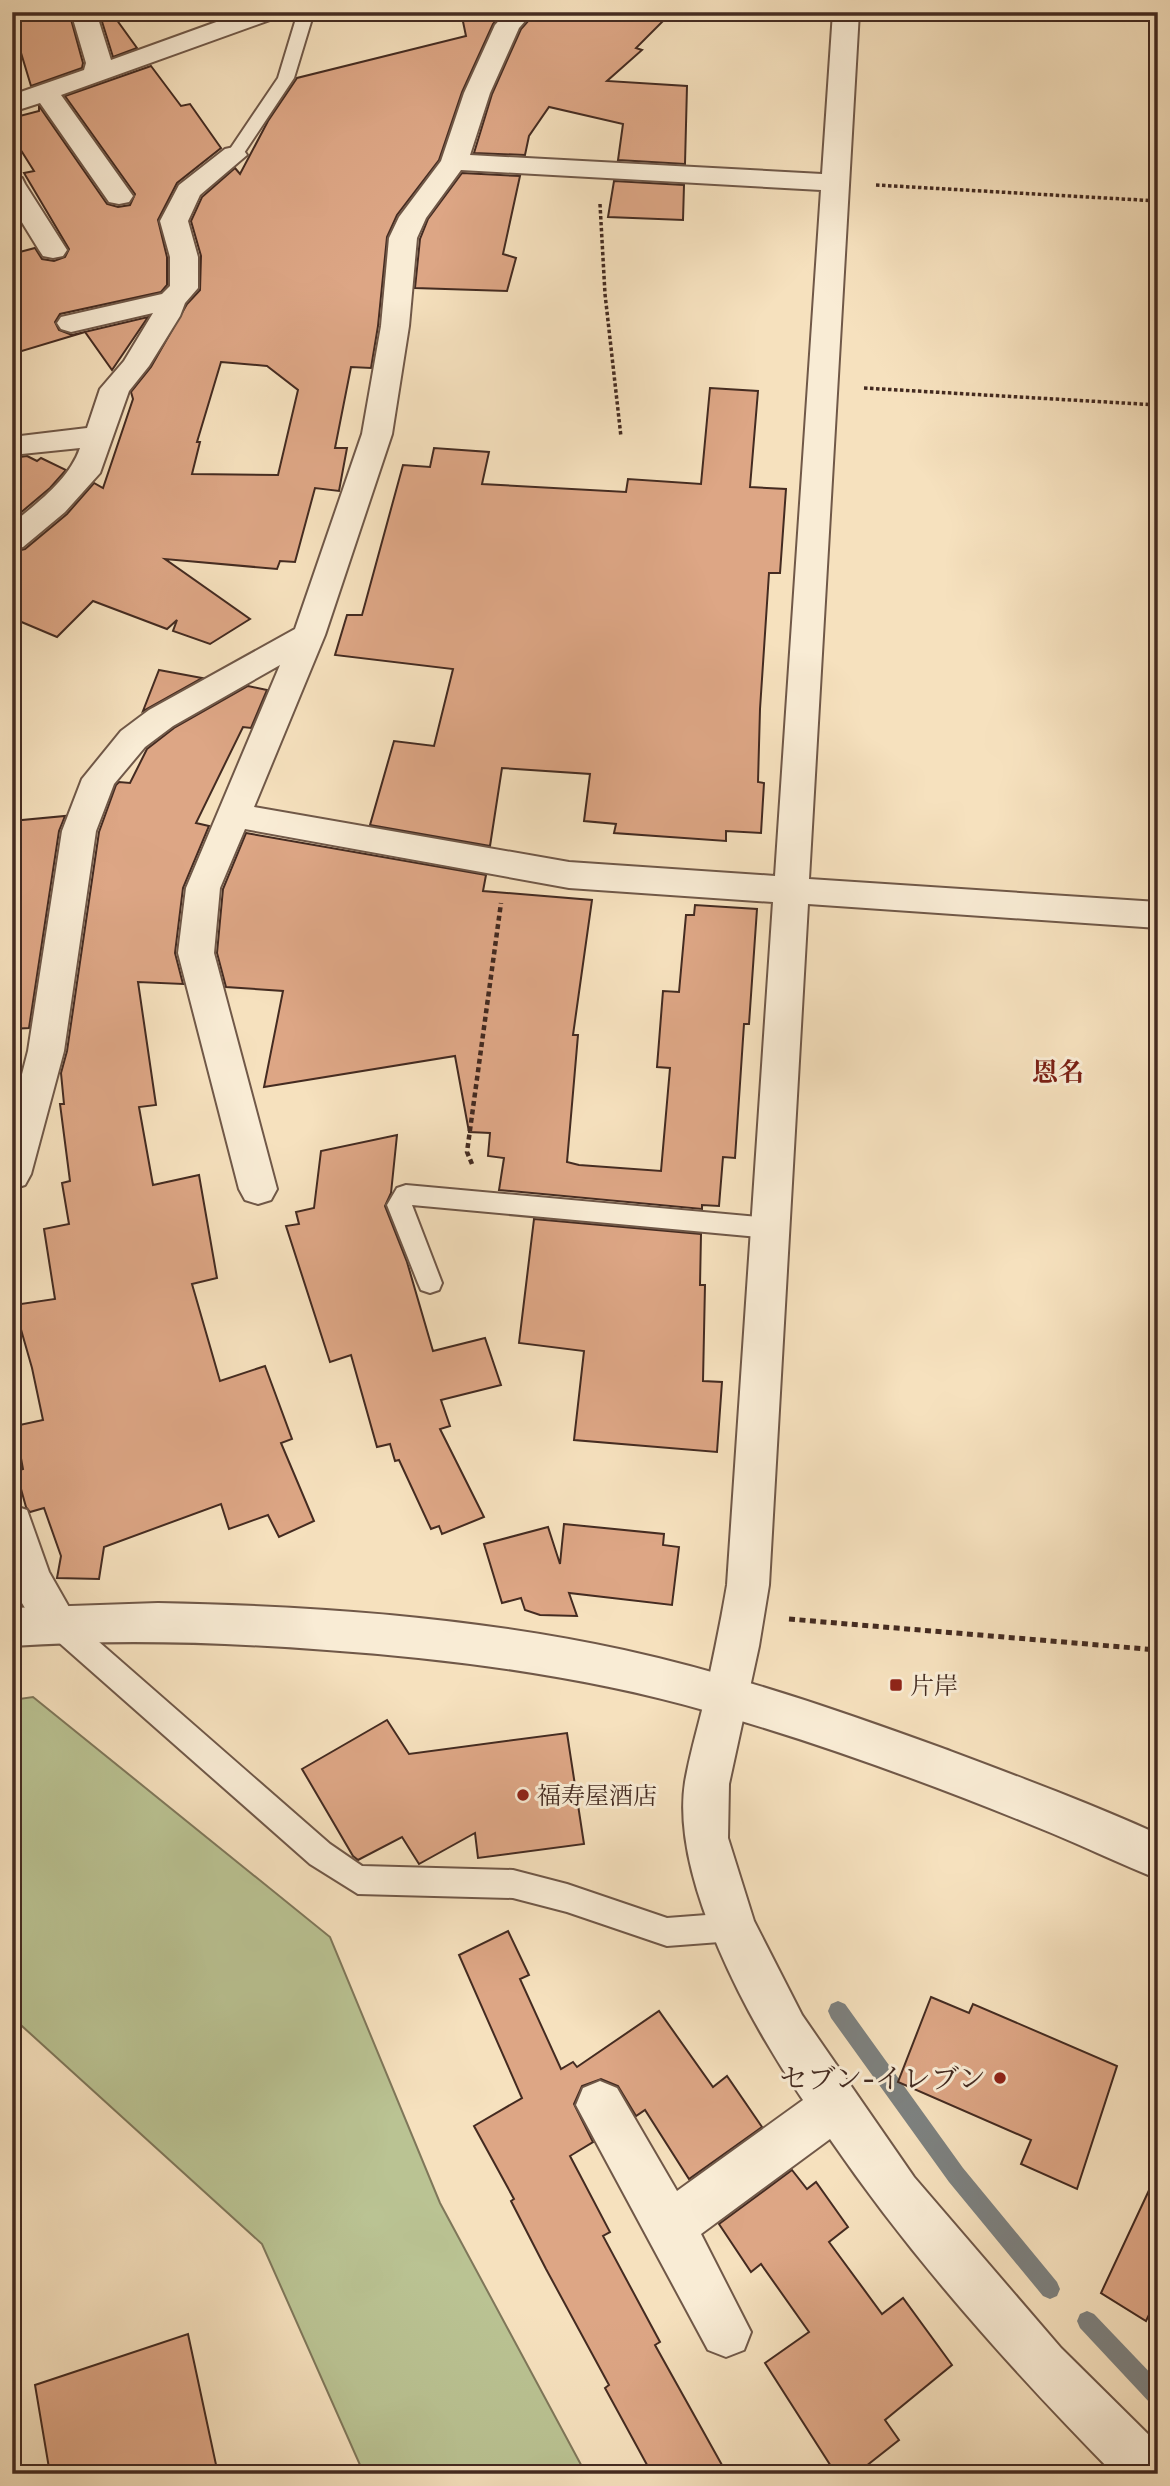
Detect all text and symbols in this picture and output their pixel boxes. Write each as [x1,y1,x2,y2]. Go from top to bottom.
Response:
district label: 恩名 [1032,1056,1084,1088]
place label: 片岸 [910,1671,958,1700]
marker: 片岸 [888,1677,904,1693]
place label: 福寿屋酒店 [537,1781,657,1810]
marker: 福寿屋酒店 [515,1787,531,1803]
place label: セブン-イレブン [779,2061,986,2095]
marker: セブン-イレブン [992,2070,1008,2086]

